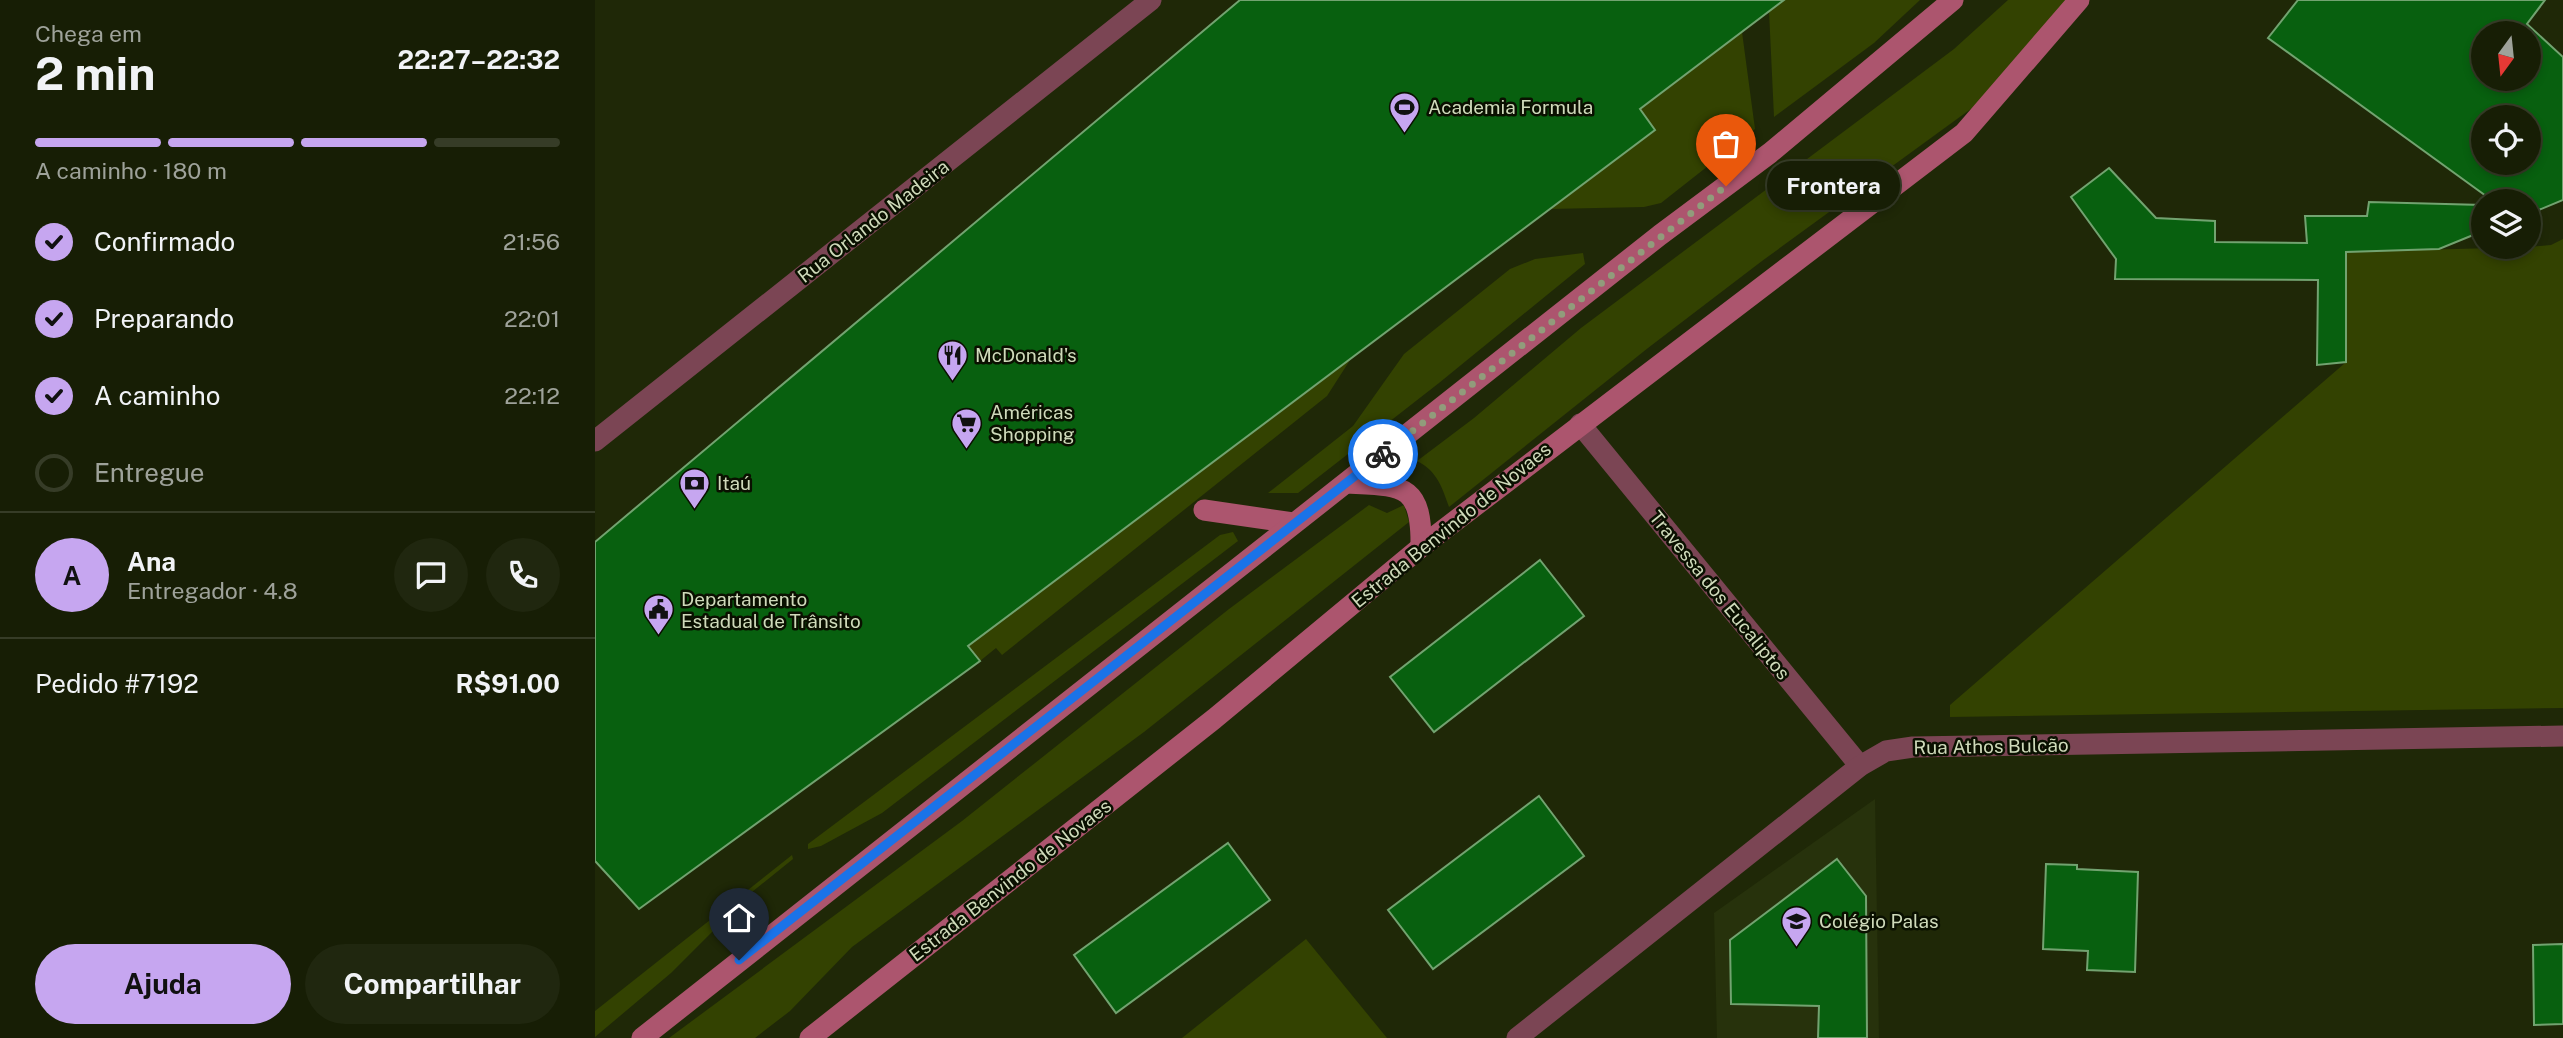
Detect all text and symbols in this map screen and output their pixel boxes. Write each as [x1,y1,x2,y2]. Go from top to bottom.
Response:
text: Chega em [35,20,142,47]
north arrow [2471,21,2541,91]
map controls [2471,21,2541,259]
text: 22:27–22:32 [397,44,560,75]
text: 2 min [35,46,155,100]
sports icon: Academia Formula [1388,90,1422,134]
place label: Academia Formula [1428,96,1593,118]
button: locate [2471,105,2541,175]
pin [1696,114,1756,186]
icon: bag [1707,125,1745,163]
street label: Rua Orlando Madeira [793,155,953,287]
text: A caminho · 180 m [35,157,227,184]
callout: Frontera [1768,162,1901,210]
text: Frontera [1786,172,1881,199]
button: layers [2471,189,2541,259]
icon: check [35,223,73,261]
text: Confirmado [94,226,235,257]
text: 21:56 [503,228,560,255]
icon: check [35,300,73,338]
text: Preparando [94,303,234,334]
text: 22:01 [504,305,560,332]
restaurant icon: McDonald's [935,338,969,382]
place label: McDonald's [975,344,1077,366]
icon: check [35,377,73,415]
text: A caminho [94,380,221,411]
text: 22:12 [504,382,560,409]
place label: Américas Shopping [990,401,1075,445]
supermarket icon: Américas Shopping [950,406,984,450]
courier [1348,419,1418,489]
icon: bike [1364,435,1402,473]
street label: Estrada Benvindo de Novaes [1347,438,1555,612]
text: Entregue [94,457,205,488]
bank icon: Itaú [677,466,711,510]
place label: Itaú [717,472,751,494]
street label: Travessa dos Eucaliptos [1645,506,1795,684]
button: chat [394,538,468,612]
button: phone [486,538,560,612]
text: Ana [127,546,176,577]
text: A [63,560,81,591]
text: Entregador · 4.8 [127,577,298,604]
place label: Departamento Estadual de Trânsito [681,588,861,632]
public building icon: Departamento Estadual de Trânsito [641,593,675,637]
text: Pedido #7192 [35,668,199,699]
text: R$91.00 [456,668,560,699]
street label: Rua Athos Bulcão [1913,734,2069,758]
street label: Estrada Benvindo de Novaes [905,794,1115,966]
pin [709,888,769,960]
icon: home [720,899,758,937]
school or university icon: Colégio Palas [1779,904,1813,948]
place label: Colégio Palas [1819,910,1939,932]
button: Ajuda [35,944,291,1024]
button: Compartilhar [305,944,560,1024]

